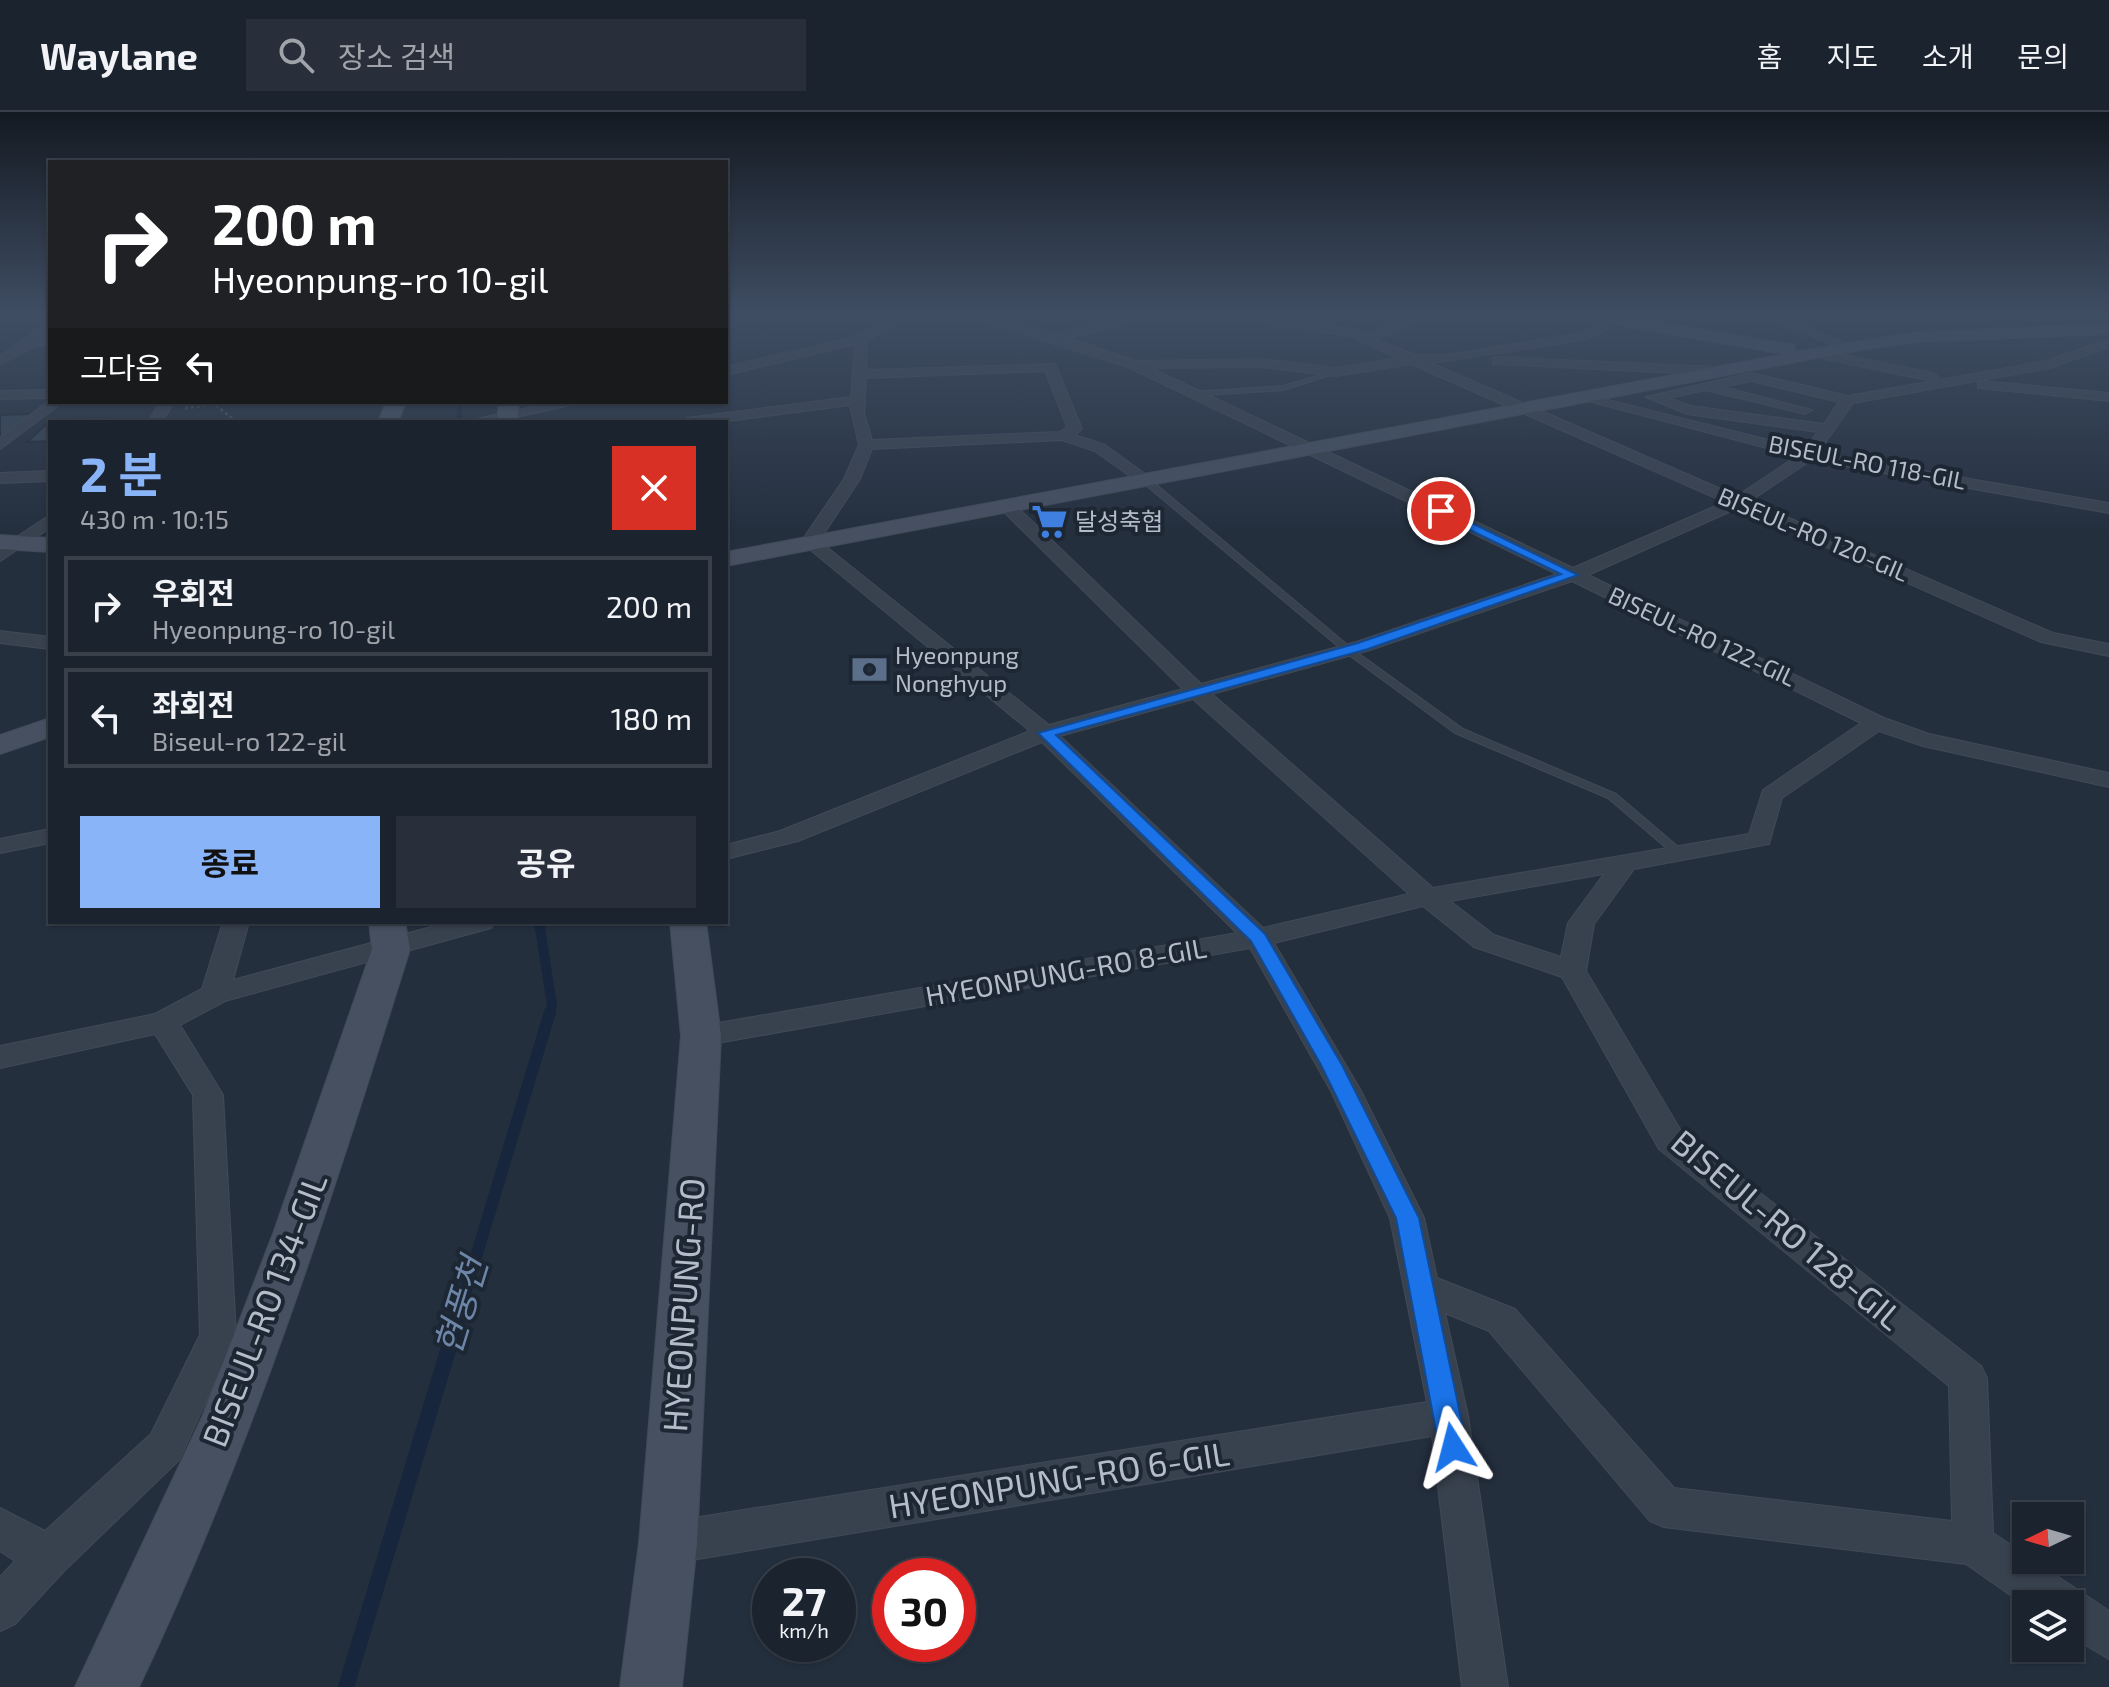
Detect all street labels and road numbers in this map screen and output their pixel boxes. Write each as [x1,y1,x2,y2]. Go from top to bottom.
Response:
street label: BISEUL-RO 118-GIL [1766,428,1968,495]
street label: BISEUL-RO 120-GIL [1714,480,1913,587]
street label: BISEUL-RO 122-GIL [1604,580,1801,692]
street label: HYEONPUNG-RO 8-GIL [923,930,1209,1012]
street label: BISEUL-RO 128-GIL [1664,1120,1912,1338]
street label: BISEUL-RO 134-GIL [193,1167,335,1452]
street label: HYEONPUNG-RO [653,1177,712,1433]
street label: HYEONPUNG-RO 6-GIL [885,1431,1232,1526]

